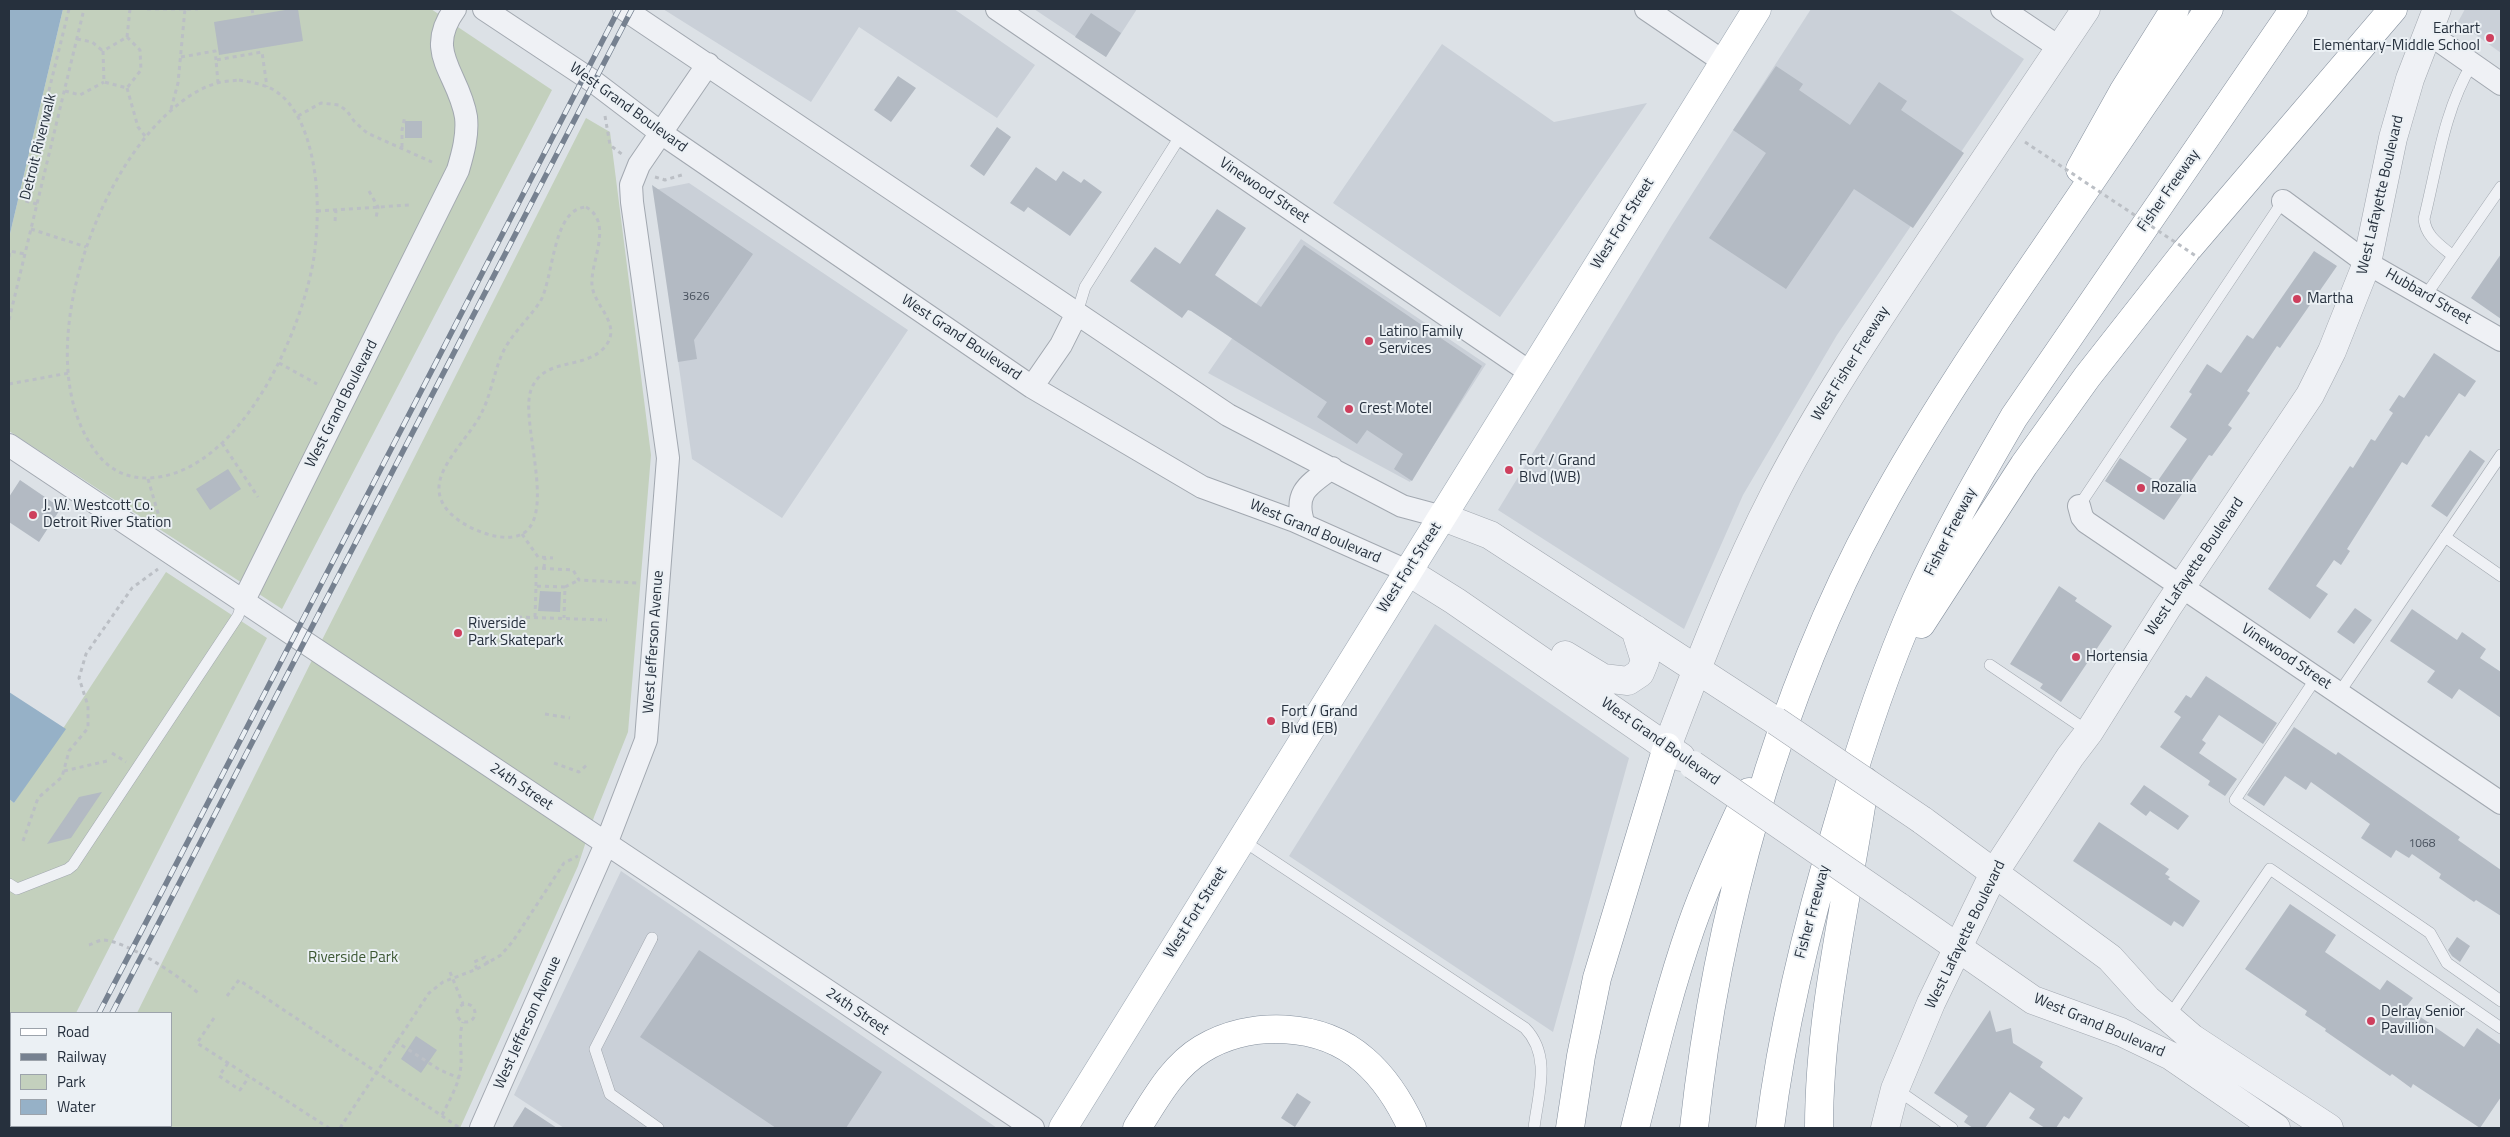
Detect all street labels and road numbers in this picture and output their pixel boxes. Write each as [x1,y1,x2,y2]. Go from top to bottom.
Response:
street label: West Grand Boulevard [566,59,690,157]
street label: Detroit Riverwalk [17,92,61,202]
street label: West Lafayette Boulevard [2354,114,2408,276]
street label: Fisher Freeway [2134,147,2204,235]
street label: Vinewood Street [1216,154,1312,228]
street label: West Fort Street [1588,175,1658,273]
street label: Hubbard Street [2382,265,2474,329]
street label: West Grand Boulevard [898,291,1024,385]
street label: West Fisher Freeway [1808,303,1894,425]
street label: West Grand Boulevard [302,337,382,471]
street label: Fisher Freeway [1921,485,1981,579]
street label: West Lafayette Boulevard [2142,494,2248,640]
street label: West Grand Boulevard [1247,496,1383,568]
street label: West Fort Street [1374,519,1446,617]
street label: West Jefferson Avenue [640,570,668,714]
street label: Vinewood Street [2238,620,2334,694]
street label: West Grand Boulevard [1597,694,1723,790]
street label: 24th Street [486,759,556,815]
street label: West Lafayette Boulevard [1922,858,2010,1012]
street label: Fisher Freeway [1792,863,1834,961]
street label: West Fort Street [1161,864,1231,962]
street label: West Jefferson Avenue [491,954,565,1092]
street label: 24th Street [822,984,892,1040]
street label: West Grand Boulevard [2031,990,2167,1062]

